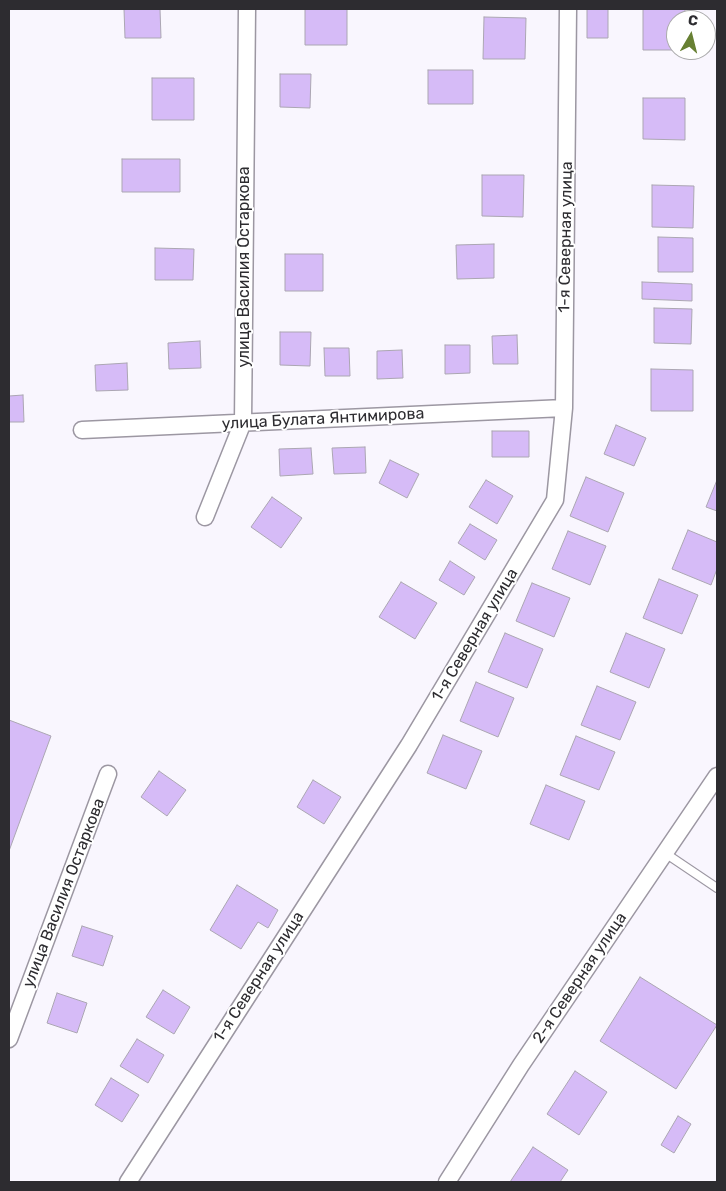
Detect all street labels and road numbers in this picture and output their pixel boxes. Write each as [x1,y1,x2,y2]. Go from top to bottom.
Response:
street label: 1-я Северная улица [555,161,577,313]
street label: улица Василия Остаркова [234,166,254,368]
street label: улица Булата Янтимирова [221,404,425,434]
street label: 1-я Северная улица [428,565,522,705]
street label: улица Василия Остаркова [19,796,109,990]
street label: 1-я Северная улица [210,908,308,1046]
street label: 2-я Северная улица [529,909,631,1047]

